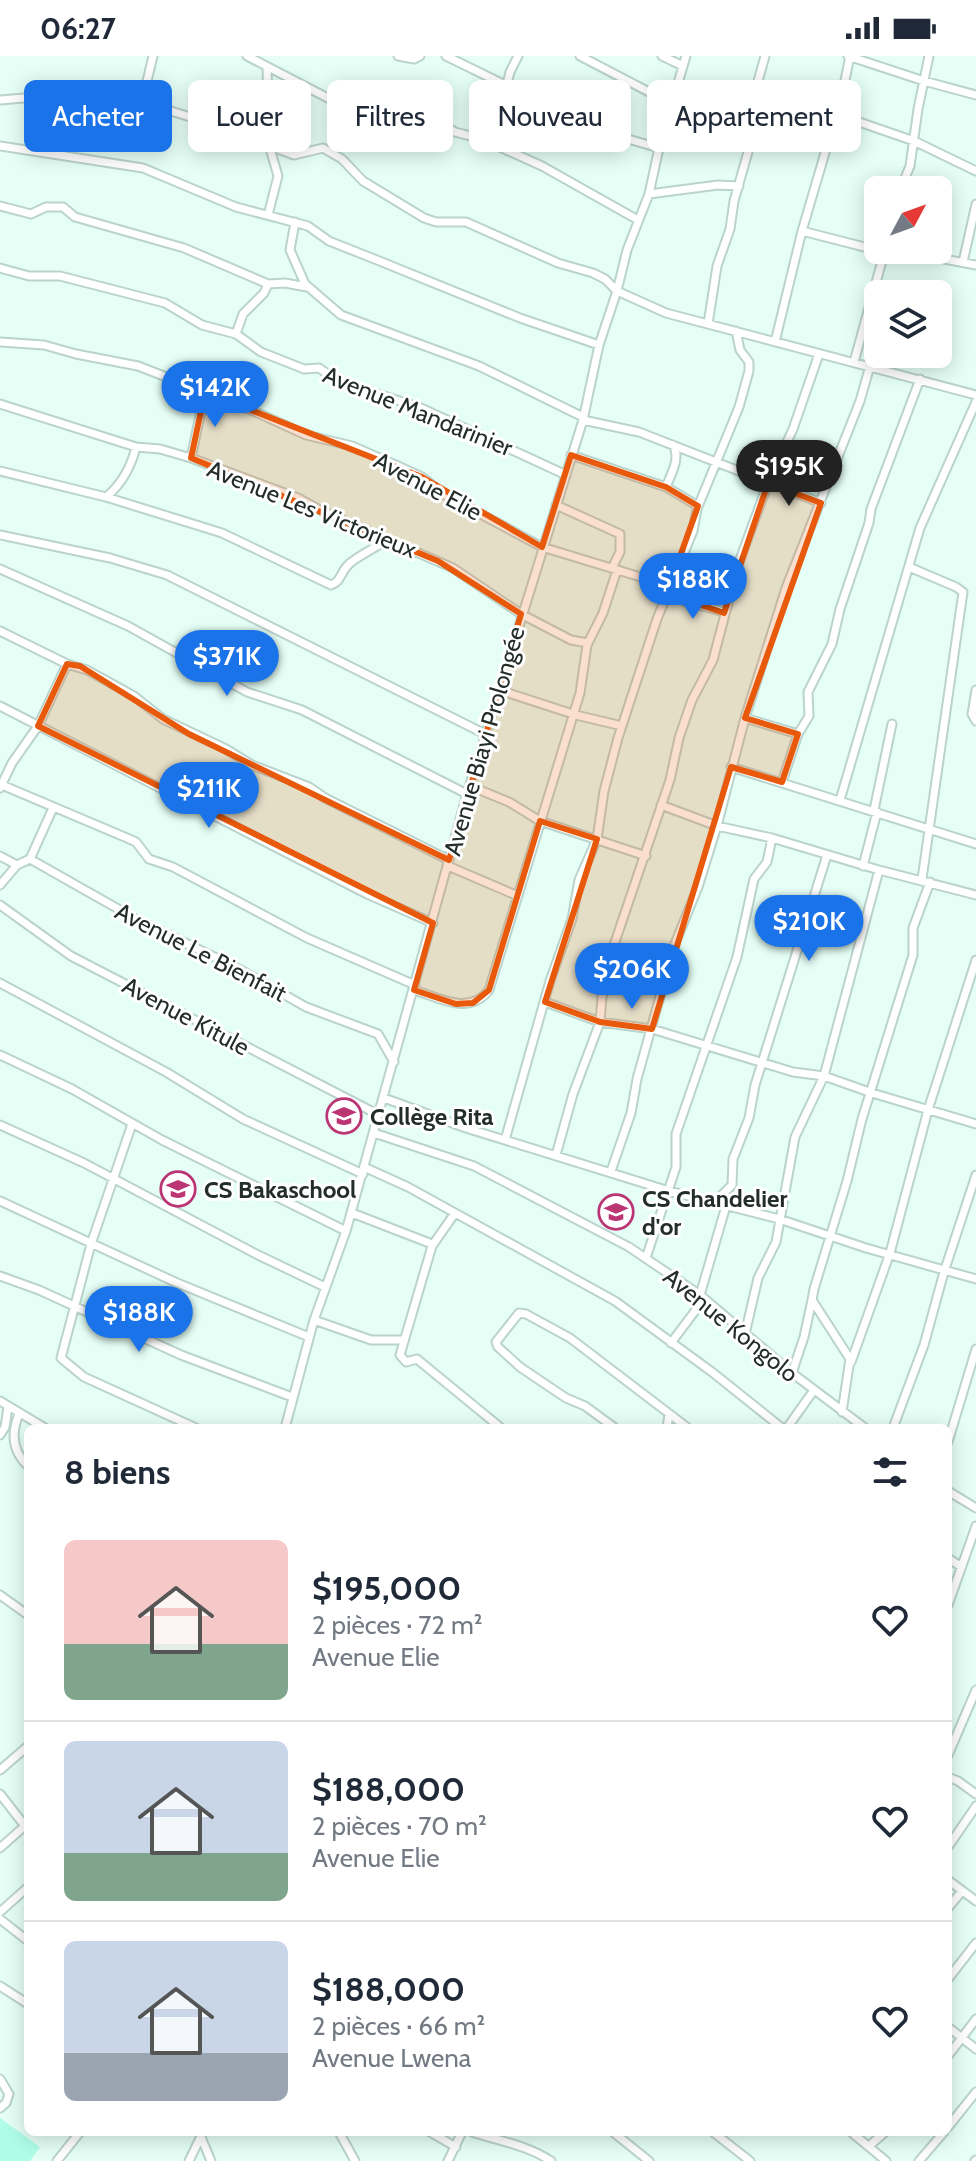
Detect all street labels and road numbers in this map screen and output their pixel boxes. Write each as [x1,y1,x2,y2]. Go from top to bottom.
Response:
street label: Avenue Mandarinier [319,360,517,462]
street label: Avenue Elie [369,446,487,526]
street label: Avenue Les Victorieux [203,454,421,564]
street label: Avenue Biayi Prolongée [437,623,531,859]
street label: Avenue Le Bienfait [111,896,291,1008]
street label: Avenue Kitule [118,971,254,1061]
street label: Avenue Kongolo [658,1262,804,1388]

